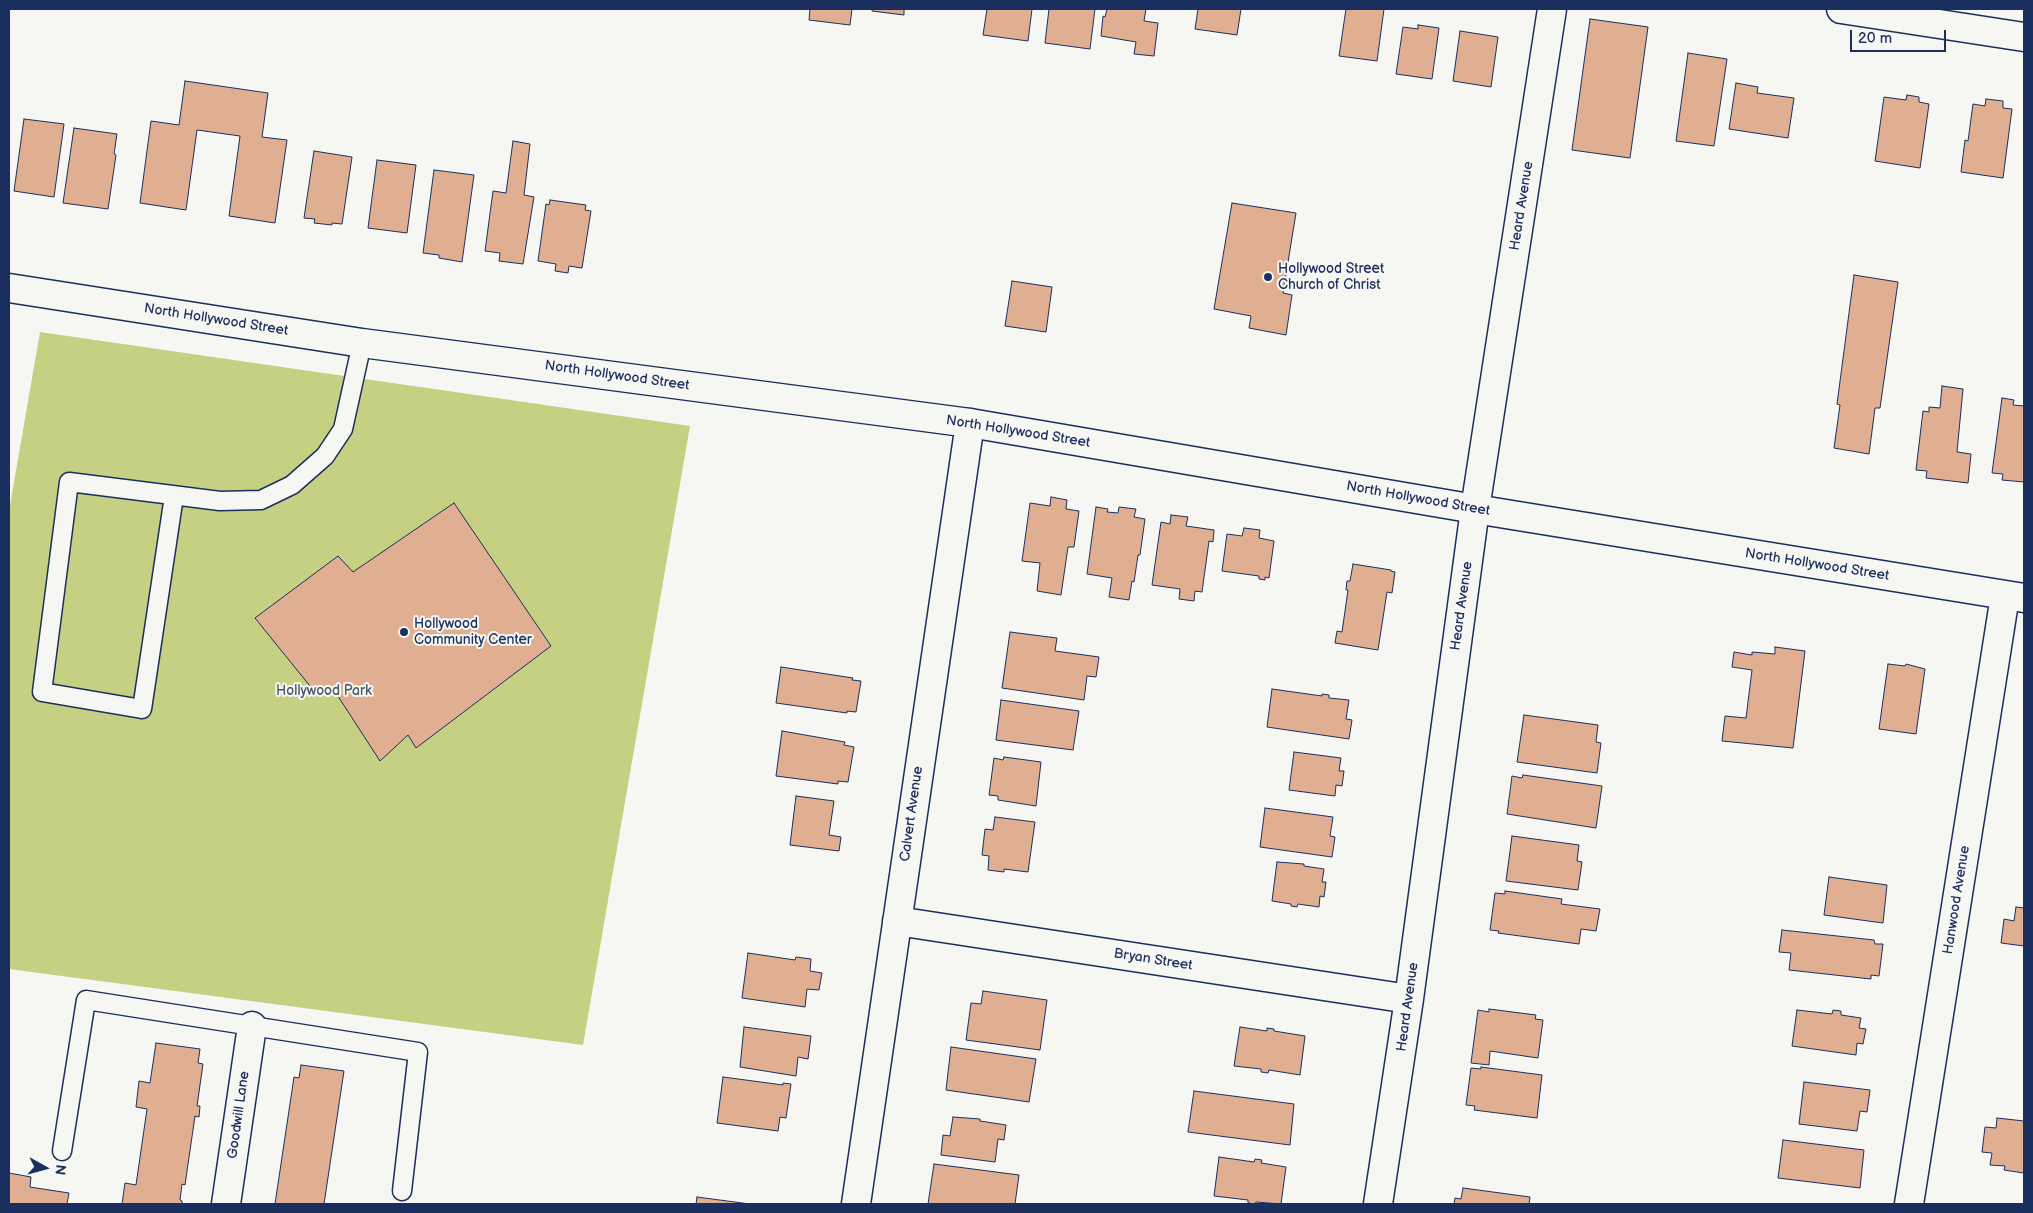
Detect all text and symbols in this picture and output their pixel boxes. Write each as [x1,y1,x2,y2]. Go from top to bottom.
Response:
scale bar [1853,20,1949,52]
text: 20 m [1858,29,1892,48]
street label: Heard Avenue [1507,160,1537,252]
place label: Hollywood Street Church of Christ [1278,261,1384,294]
marker: Hollywood Street Church of Christ [1262,271,1274,283]
street label: North Hollywood Street [143,300,289,340]
street label: North Hollywood Street [544,358,690,394]
street label: North Hollywood Street [945,412,1091,452]
street label: North Hollywood Street [1345,478,1491,520]
street label: North Hollywood Street [1744,545,1890,585]
street label: Heard Avenue [1447,560,1477,652]
place label: Hollywood Community Center [414,616,532,648]
marker: Hollywood Community Center [398,626,410,638]
park label: Hollywood Park [276,683,372,699]
street label: Calvert Avenue [897,765,927,863]
street label: Hanwood Avenue [1940,844,1974,956]
street label: Bryan Street [1113,945,1193,975]
street label: Heard Avenue [1393,961,1423,1053]
street label: Goodwill Lane [225,1070,253,1160]
north arrow [20,1143,70,1193]
text: N [51,1164,69,1176]

